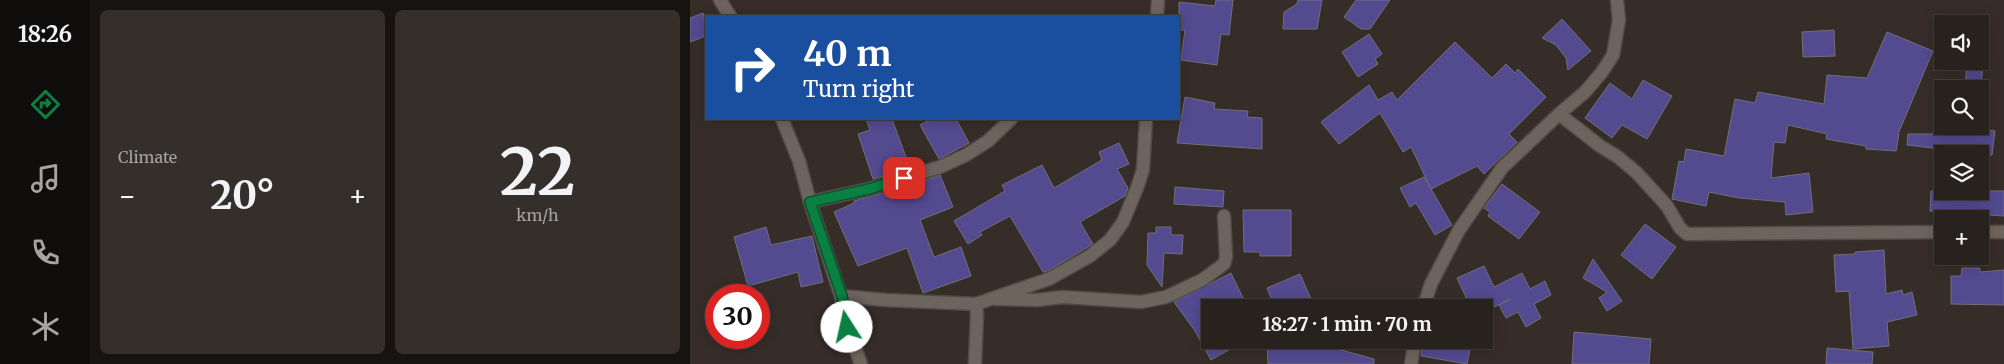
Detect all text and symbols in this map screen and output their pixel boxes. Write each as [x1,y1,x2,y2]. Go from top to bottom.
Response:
map controls [1934,15,1989,265]
button: sound [1934,15,1989,70]
text: 18:26 [18,20,72,48]
text: 40 m [803,32,891,76]
icon: right [720,35,785,100]
text: Turn right [803,75,914,103]
button: search [1934,80,1989,135]
icon: directions [28,87,63,122]
text: 22 [500,131,575,213]
button: layers [1934,145,1989,200]
text: Climate [118,147,177,167]
pin [883,157,925,199]
icon: music [28,161,63,196]
icon: arrive [890,164,918,192]
text: 20° [210,172,275,219]
text: − [118,178,137,214]
text: + [348,178,367,214]
text: km/h [516,205,559,225]
button: + [1934,210,1989,265]
icon: phone [28,235,63,270]
speed limit sign: 30 [705,284,770,349]
position arrow [820,300,872,352]
icon: climate [28,309,63,344]
text: 18:27 · 1 min · 70 m [1262,312,1432,336]

